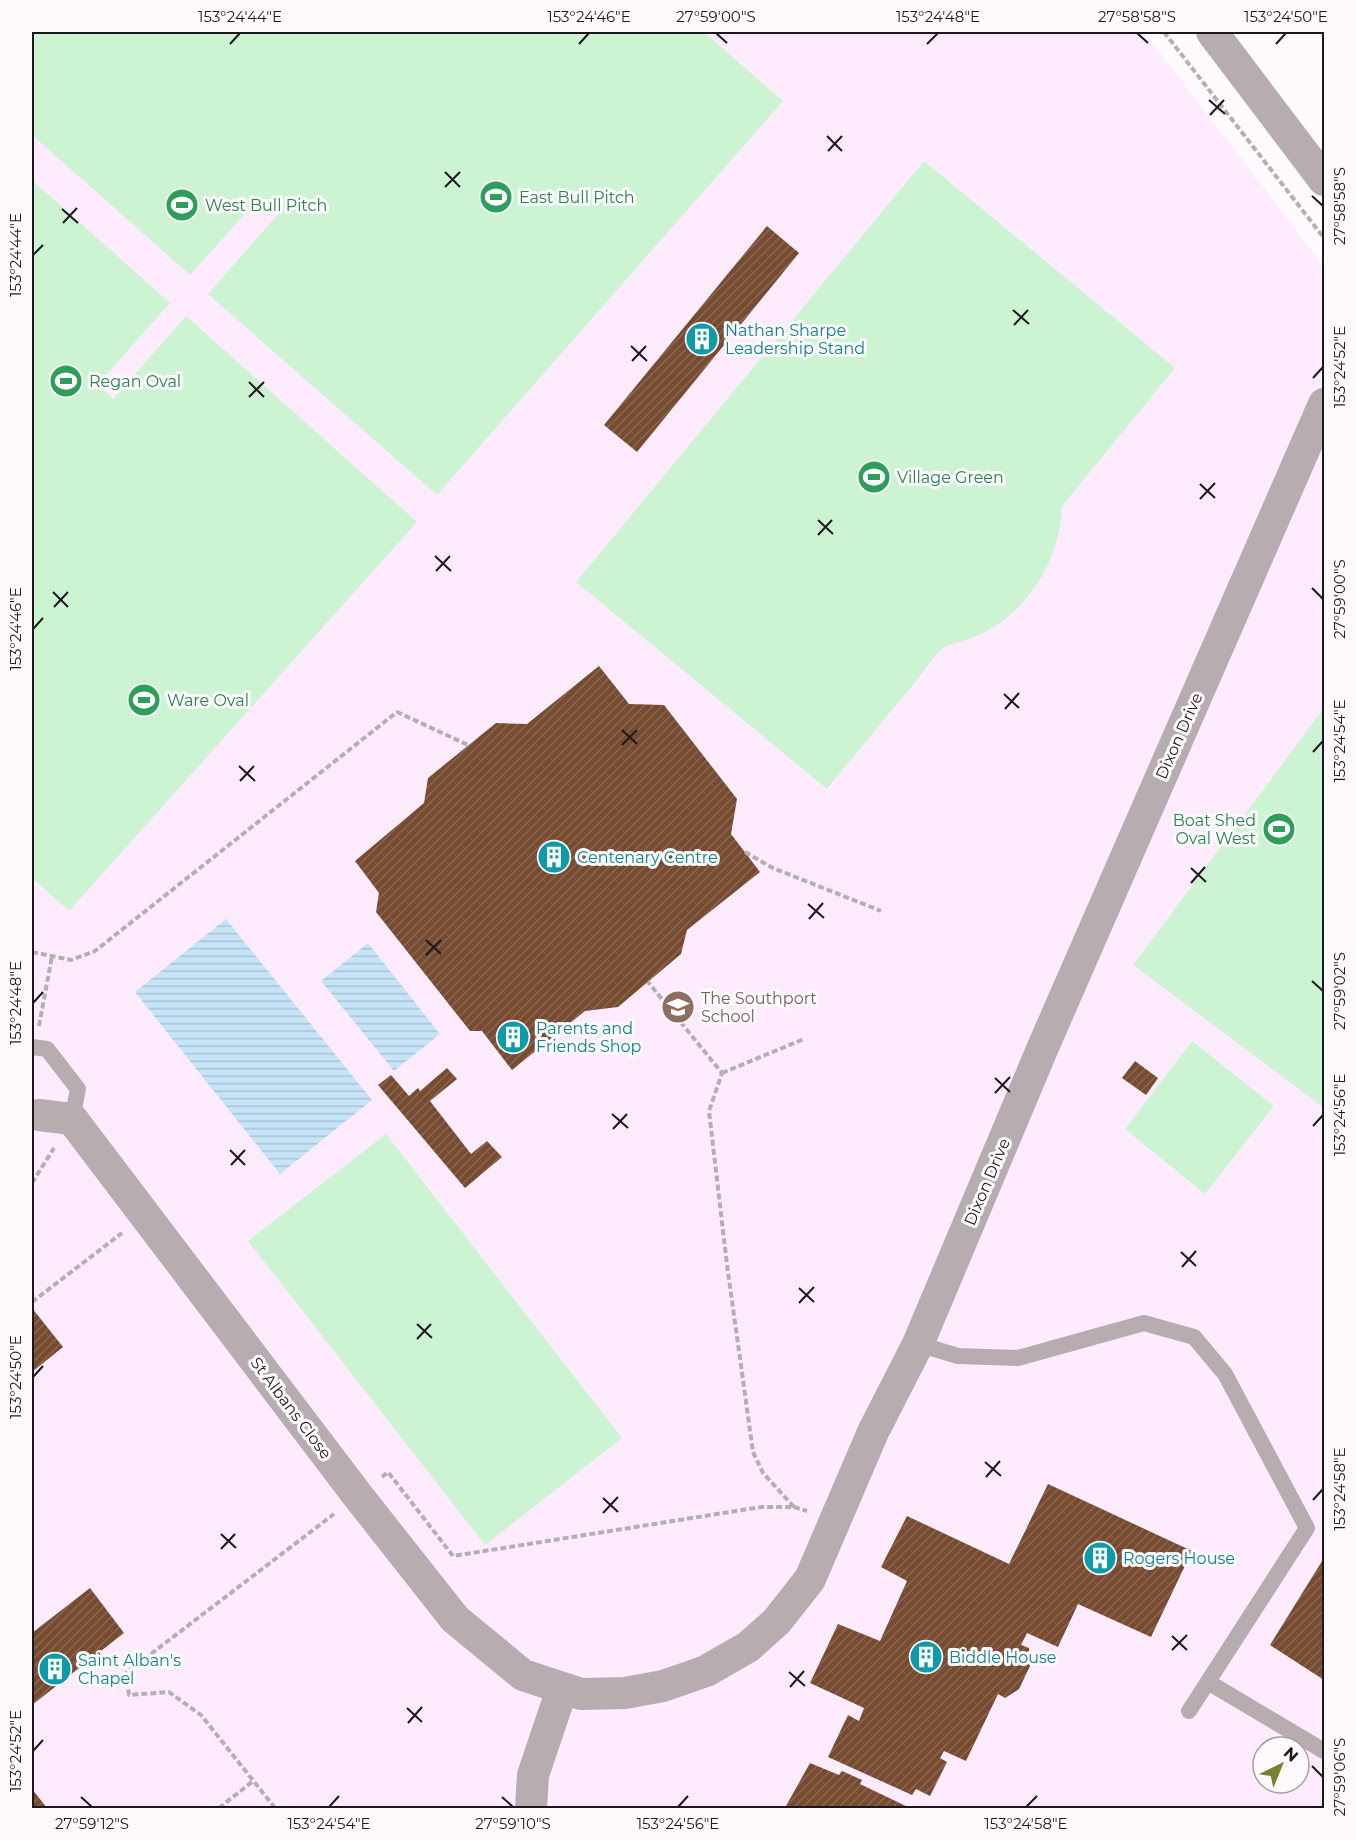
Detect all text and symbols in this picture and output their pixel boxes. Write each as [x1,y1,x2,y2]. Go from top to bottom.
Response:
text: 153°24'44"E [198,7,282,26]
text: 153°24'46"E [547,7,631,26]
text: 27°59'00"S [676,7,756,26]
text: 153°24'48"E [896,7,980,26]
text: 27°58'58"S [1098,7,1176,26]
text: 153°24'50"E [1244,7,1328,26]
text: 27°58'58"S [1330,167,1349,245]
sports icon: East Bull Pitch [478,179,514,215]
sports icon: West Bull Pitch [164,187,200,223]
place label: East Bull Pitch [519,188,635,207]
place label: West Bull Pitch [205,196,327,215]
text: 153°24'44"E [6,213,25,297]
building icon: Nathan Sharpe Leadership Stand [684,321,720,357]
place label: Nathan Sharpe Leadership Stand [725,321,865,358]
text: 153°24'52"E [1330,326,1349,408]
sports icon: Regan Oval [48,363,84,399]
place label: Regan Oval [89,372,181,391]
sports icon: Village Green [856,459,892,495]
place label: Village Green [897,468,1004,487]
text: 27°59'00"S [1330,559,1349,639]
text: 153°24'46"E [6,587,25,671]
sports icon: Ware Oval [126,682,162,718]
street label: Dixon Drive [1151,690,1207,782]
place label: Ware Oval [167,691,249,710]
text: 153°24'54"E [1330,699,1349,783]
place label: Boat Shed Oval West [1173,811,1256,848]
sports icon: Boat Shed Oval West [1261,811,1297,847]
building icon: Centenary Centre [536,839,572,875]
place label: Centenary Centre [577,848,718,867]
text: 27°59'02"S [1330,952,1349,1030]
text: 153°24'48"E [6,961,25,1045]
school or university icon: The Southport School [660,989,696,1025]
place label: The Southport School [701,989,817,1026]
building icon: Parents and Friends Shop [495,1019,531,1055]
place label: Parents and Friends Shop [536,1019,642,1056]
text: 153°24'56"E [1330,1074,1349,1156]
street label: Dixon Drive [960,1136,1014,1228]
text: 153°24'50"E [6,1335,25,1419]
street label: St Albans Close [247,1353,335,1463]
text: 153°24'58"E [1330,1447,1349,1531]
building icon: Rogers House [1082,1540,1118,1576]
place label: Rogers House [1123,1549,1235,1568]
building icon: Biddle House [908,1639,944,1675]
place label: Biddle House [949,1648,1057,1667]
building icon: Saint Alban's Chapel [37,1651,73,1687]
place label: Saint Alban's Chapel [78,1651,181,1688]
text: 153°24'52"E [6,1710,25,1792]
north arrow [1251,1735,1311,1795]
text: 27°59'06"S [1330,1738,1349,1816]
text: N [1280,1743,1302,1766]
text: 27°59'12"S [55,1814,129,1833]
text: 153°24'54"E [287,1814,371,1833]
text: 27°59'10"S [475,1814,551,1833]
text: 153°24'56"E [637,1814,719,1833]
text: 153°24'58"E [984,1814,1068,1833]

